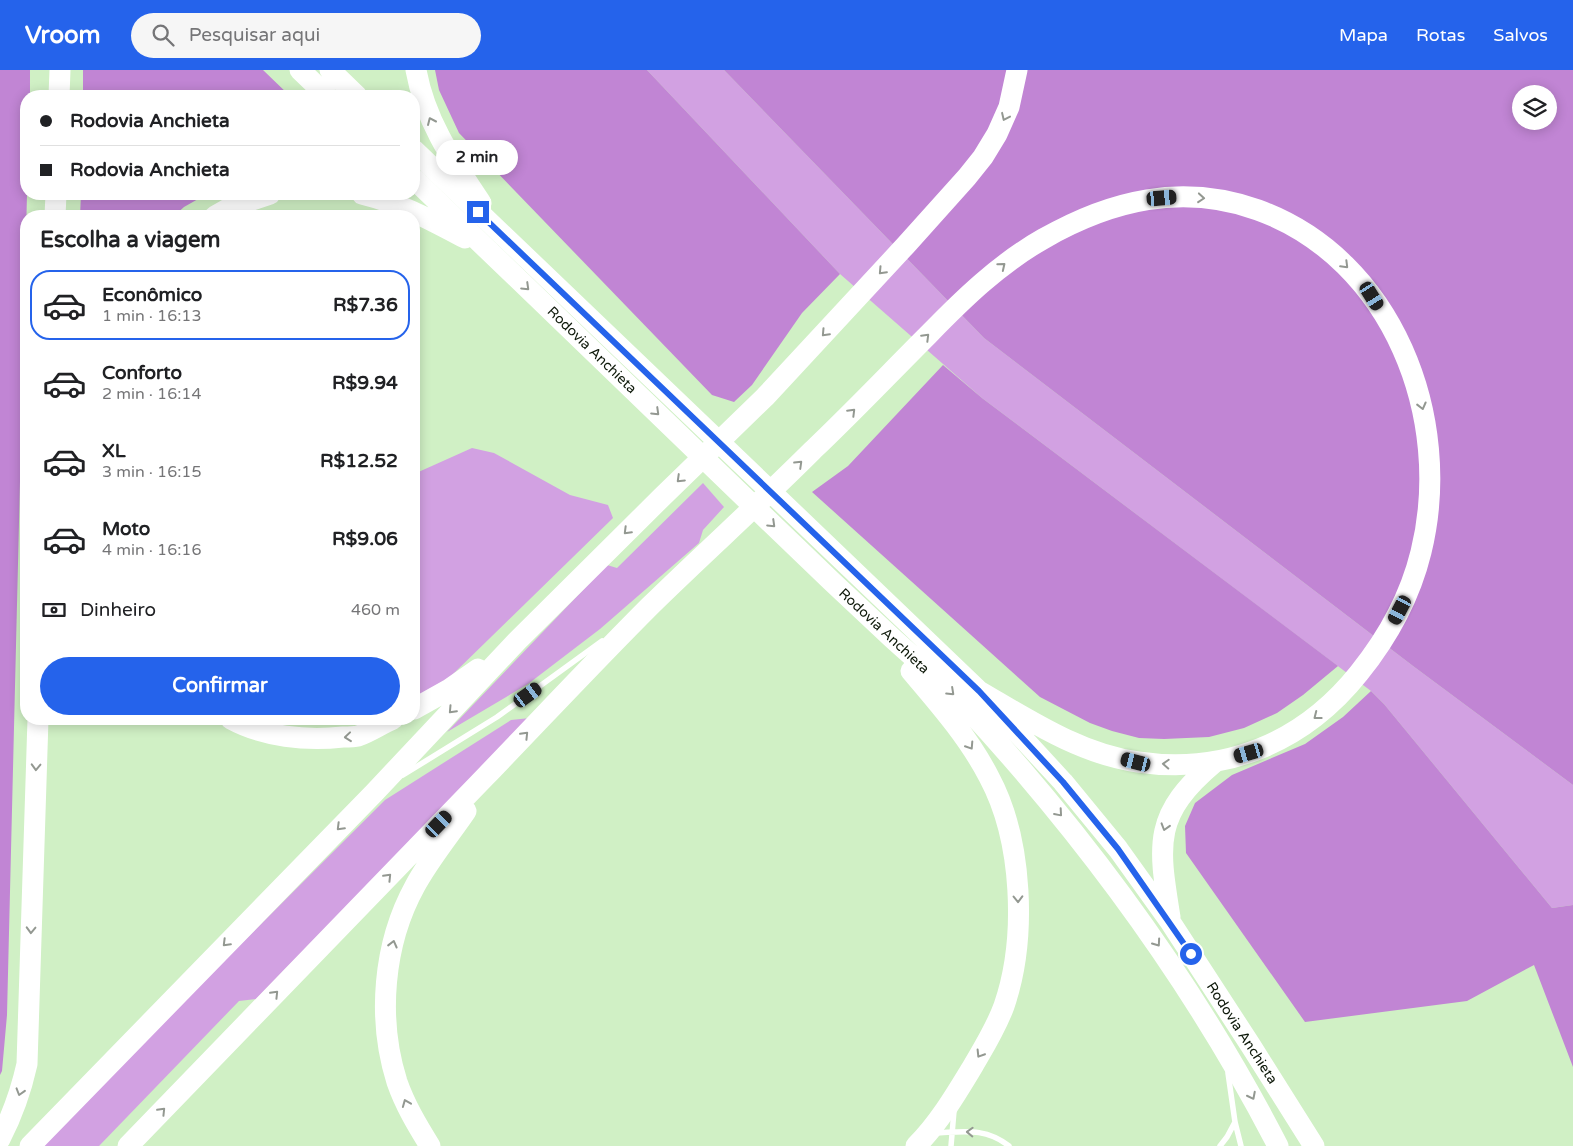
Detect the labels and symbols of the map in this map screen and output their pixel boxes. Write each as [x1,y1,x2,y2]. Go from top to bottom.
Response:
one-way arrow [1000,112,1011,121]
one-way arrow [427,117,438,126]
callout: 2 min [437,140,519,174]
car [1146,189,1177,207]
one-way arrow [1197,192,1205,203]
route end [467,201,489,223]
one-way arrow [1339,259,1348,268]
one-way arrow [997,262,1006,271]
one-way arrow [879,266,888,275]
car [1357,279,1386,313]
one-way arrow [520,281,529,290]
street label: Rodovia Anchieta [544,303,640,397]
one-way arrow [821,328,830,337]
one-way arrow [920,334,929,343]
one-way arrow [1416,401,1426,409]
one-way arrow [650,406,659,415]
one-way arrow [846,409,855,418]
one-way arrow [794,461,803,470]
one-way arrow [676,473,685,482]
one-way arrow [767,519,776,528]
one-way arrow [624,525,633,534]
street label: Rodovia Anchieta [835,585,933,677]
car [1386,593,1413,627]
car [511,680,544,710]
one-way arrow [946,687,955,696]
one-way arrow [449,704,458,713]
one-way arrow [1314,710,1323,718]
one-way arrow [344,731,352,742]
one-way arrow [519,732,528,741]
one-way arrow [964,741,974,750]
car [1232,742,1265,764]
car [1119,751,1152,773]
one-way arrow [1162,759,1170,770]
one-way arrow [31,764,41,772]
car [423,808,454,840]
one-way arrow [1054,808,1063,817]
one-way arrow [337,822,346,831]
one-way arrow [1161,823,1171,831]
one-way arrow [382,874,391,883]
one-way arrow [1013,896,1023,903]
one-way arrow [26,926,37,934]
one-way arrow [223,937,232,946]
one-way arrow [1151,937,1160,947]
one-way arrow [387,940,398,949]
route start [1180,943,1202,965]
street label: Rodovia Anchieta [1203,979,1281,1087]
one-way arrow [269,990,278,999]
one-way arrow [977,1049,986,1058]
one-way arrow [16,1087,26,1095]
one-way arrow [1246,1091,1256,1100]
one-way arrow [402,1100,412,1108]
one-way arrow [156,1108,165,1117]
one-way arrow [966,1127,974,1137]

